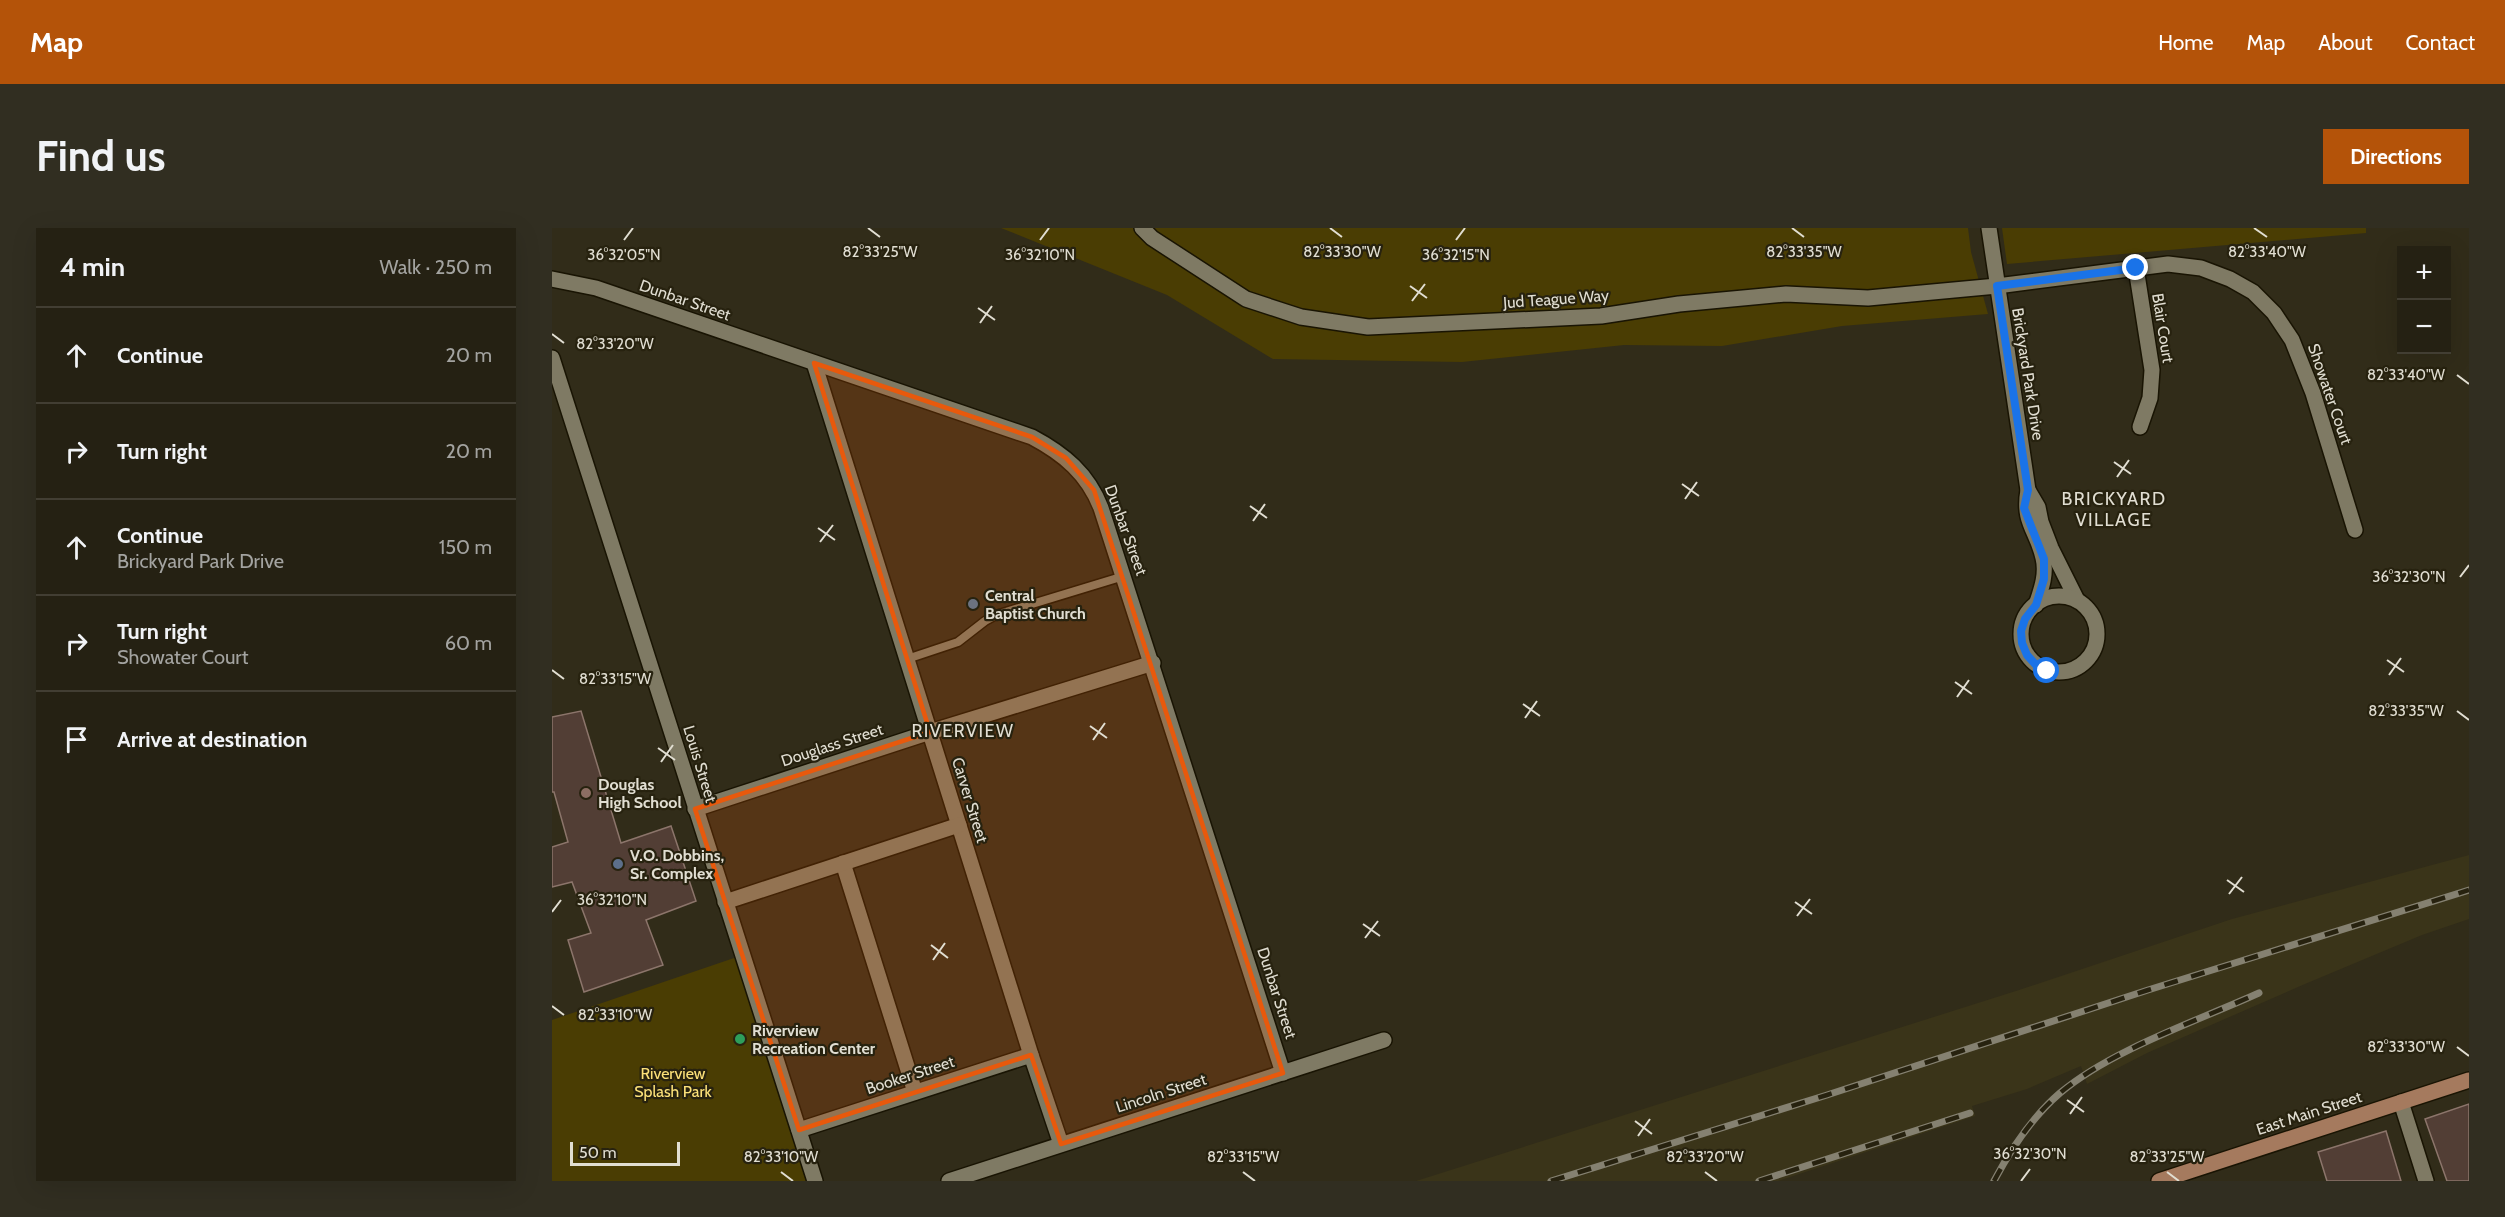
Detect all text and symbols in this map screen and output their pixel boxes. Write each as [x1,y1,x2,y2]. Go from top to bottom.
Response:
text: Map [30,25,83,59]
text: Home [2158,30,2214,55]
text: Map [2247,30,2285,55]
text: About [2318,30,2372,55]
text: Contact [2405,30,2475,55]
button: Directions [2323,129,2469,184]
text: Find us [36,130,165,182]
text: 82°33'25"W [842,243,918,261]
text: 82°33'30"W [1303,243,1382,261]
text: 82°33'35"W [1766,243,1842,261]
text: 82°33'40"W [2228,243,2307,261]
text: 36°32'05"N [587,246,661,264]
text: 36°32'10"N [1005,246,1075,264]
text: 36°32'15"N [1422,246,1490,264]
map controls [2397,246,2451,354]
button: + [2397,246,2451,300]
text: 4 min [60,251,125,283]
route end [2122,254,2148,280]
text: Walk · 250 m [380,255,492,279]
street label: Dunbar Street [637,276,734,325]
street label: Jud Teague Way [1501,286,1610,312]
street label: Blair Court [2148,292,2178,365]
button: − [2397,300,2451,354]
street label: Brickyard Park Drive [2008,307,2048,441]
text: 82°33'20"W [576,335,655,353]
icon: ahead [60,339,93,372]
street label: Showater Court [2304,341,2356,447]
text: Continue [117,342,203,369]
text: 20 m [446,343,492,367]
text: 82°33'40"W [2367,366,2446,384]
icon: right [60,435,93,468]
text: Turn right [117,438,207,465]
text: 20 m [446,439,492,463]
street label: Dunbar Street [1101,482,1151,579]
district label: BRICKYARD VILLAGE [2061,488,2167,531]
text: Continue [117,522,203,549]
icon: ahead [60,531,93,564]
text: 150 m [439,535,492,559]
text: Brickyard Park Drive [117,549,284,573]
text: 36°32'30"N [2372,568,2446,586]
place label: Central Baptist Church [985,586,1086,623]
marker: Central Baptist Church [966,597,980,611]
text: Turn right [117,618,207,645]
icon: right [60,627,93,660]
text: 60 m [445,631,492,655]
text: Showater Court [117,645,248,669]
route start [2033,657,2059,683]
text: 82°33'15"W [579,670,652,688]
text: 82°33'35"W [2368,702,2444,720]
street label: Douglass Street [779,719,886,770]
district label: RIVERVIEW [911,720,1015,742]
icon: arrive [60,723,93,756]
street label: Louis Street [679,723,721,806]
text: Arrive at destination [117,726,307,753]
street label: Carver Street [948,755,992,846]
place label: Douglas High School [598,775,682,812]
marker: Douglas High School [579,786,593,800]
place label: V.O. Dobbins, Sr. Complex [630,846,724,883]
marker: V.O. Dobbins, Sr. Complex [611,857,625,871]
text: 36°32'10"N [577,891,647,909]
street label: Dunbar Street [1253,945,1301,1042]
text: 82°33'10"W [578,1006,653,1024]
place label: Riverview Recreation Center [752,1021,876,1058]
marker: Riverview Recreation Center [733,1032,747,1046]
text: 82°33'30"W [2367,1038,2446,1056]
street label: Booker Street [863,1052,957,1098]
park label: Riverview Splash Park [634,1064,713,1101]
street label: Lincoln Street [1113,1069,1209,1117]
street label: East Main Street [2254,1087,2365,1139]
scale bar [570,1139,680,1166]
text: 50 m [579,1143,616,1162]
text: 36°32'30"N [1993,1145,2067,1163]
text: 82°33'10"W [744,1148,819,1166]
text: 82°33'15"W [1207,1148,1280,1166]
text: 82°33'20"W [1666,1148,1745,1166]
text: 82°33'25"W [2129,1148,2205,1166]

